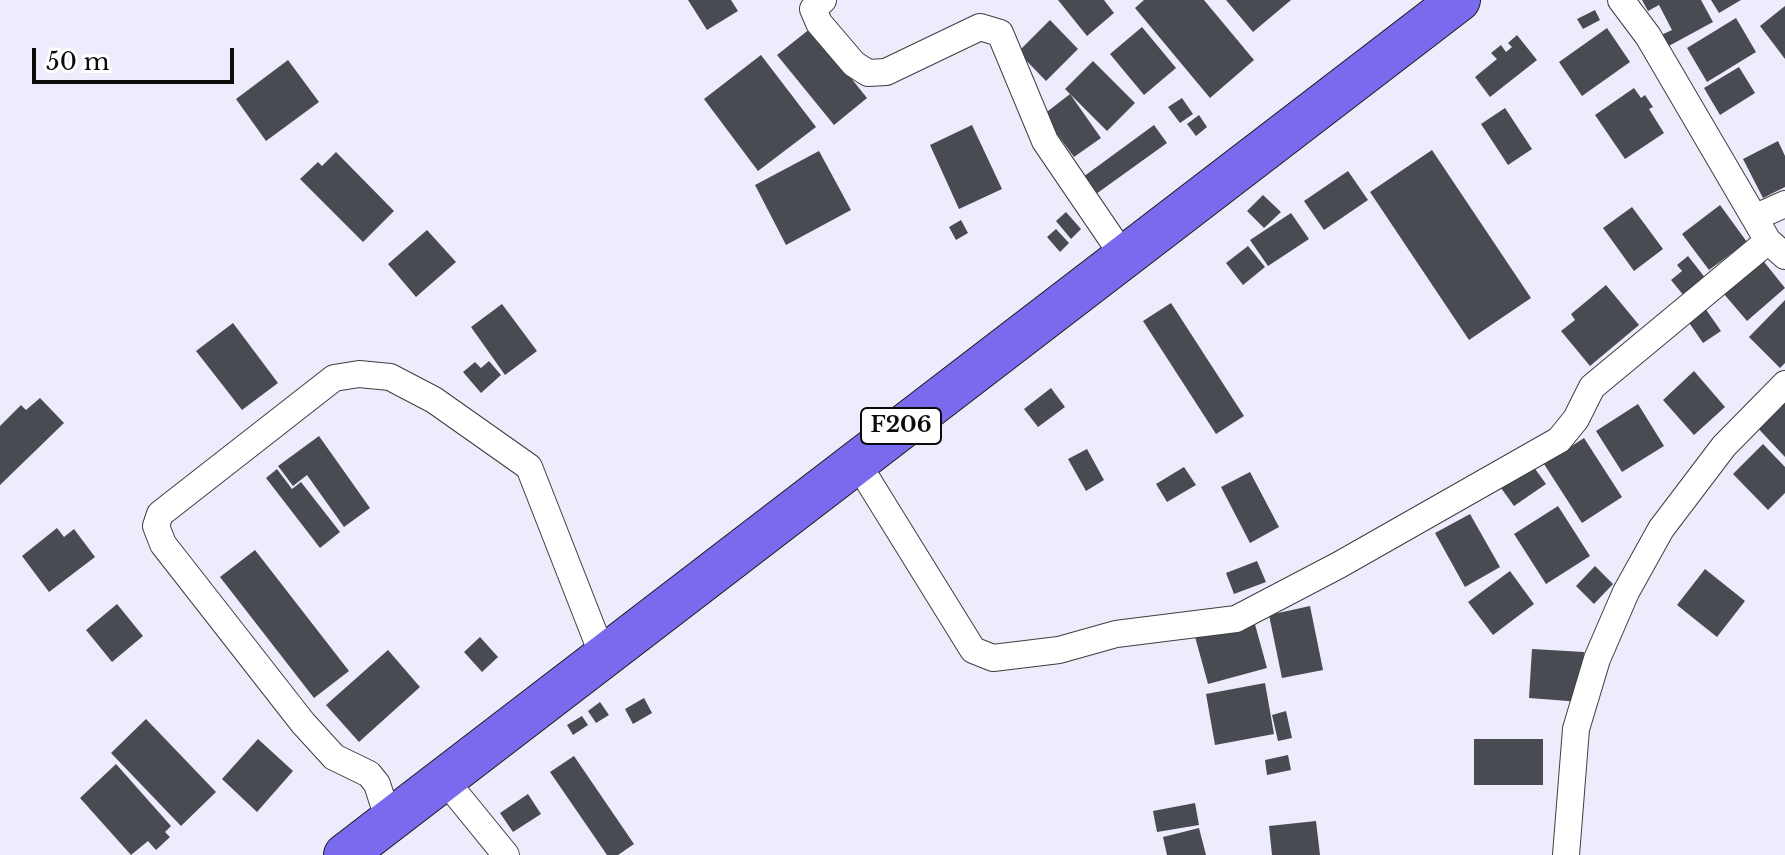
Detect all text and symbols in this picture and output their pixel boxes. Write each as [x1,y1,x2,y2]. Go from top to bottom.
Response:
scale bar [36,32,238,82]
text: 50 m [46,47,109,76]
road number: F206 [861,408,941,444]

